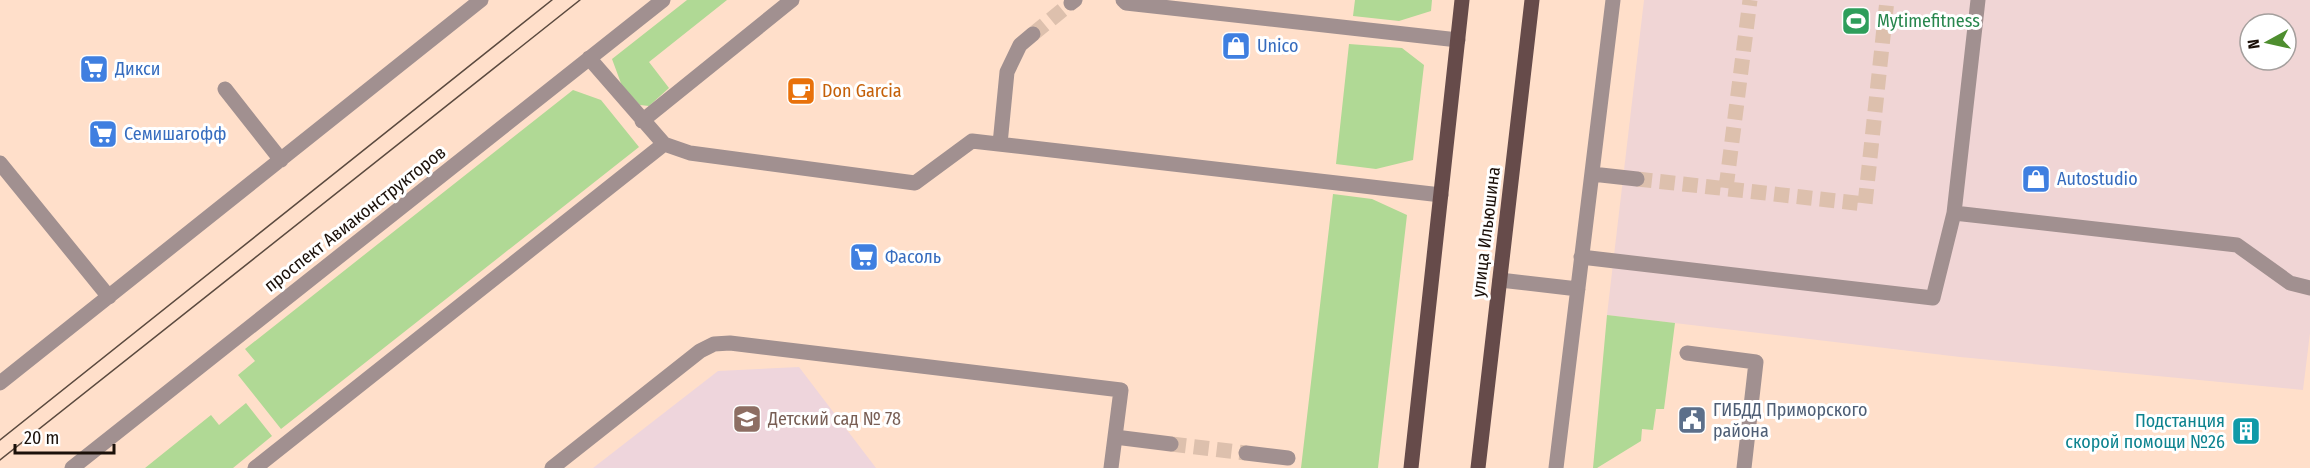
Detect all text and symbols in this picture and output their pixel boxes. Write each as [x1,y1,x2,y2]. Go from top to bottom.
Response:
sports icon: Mytimefitness [1840,5,1872,37]
place label: Mytimefitness [1877,10,1980,32]
north arrow [2238,12,2298,72]
shop icon: Unico [1220,30,1252,62]
place label: Unico [1257,35,1298,57]
text: N [2244,38,2264,50]
supermarket icon: Дикси [78,53,110,85]
place label: Дикси [114,58,160,80]
cafe icon: Don Garcia [785,75,817,107]
place label: Don Garcia [822,80,902,102]
supermarket icon: Семишагофф [87,118,119,150]
place label: Семишагофф [124,123,226,145]
street label: проспект Авиаконструкторов [260,141,450,297]
shop icon: Autostudio [2020,163,2052,195]
street label: улица Ильюшина [1467,165,1505,299]
place label: Autostudio [2057,168,2138,190]
supermarket icon: Фасоль [848,241,880,273]
place label: Фасоль [885,246,941,268]
place label: ГИБДД Приморского района [1713,399,1867,442]
school or university icon: Детский сад № 78 [731,403,763,435]
public building icon: ГИБДД Приморского района [1676,404,1708,436]
place label: Детский сад № 78 [767,408,901,430]
place label: Подстанция скорой помощи №26 [2065,410,2225,453]
building icon: Подстанция скорой помощи №26 [2230,415,2262,447]
scale bar [15,417,114,455]
text: 20 m [24,427,59,449]

